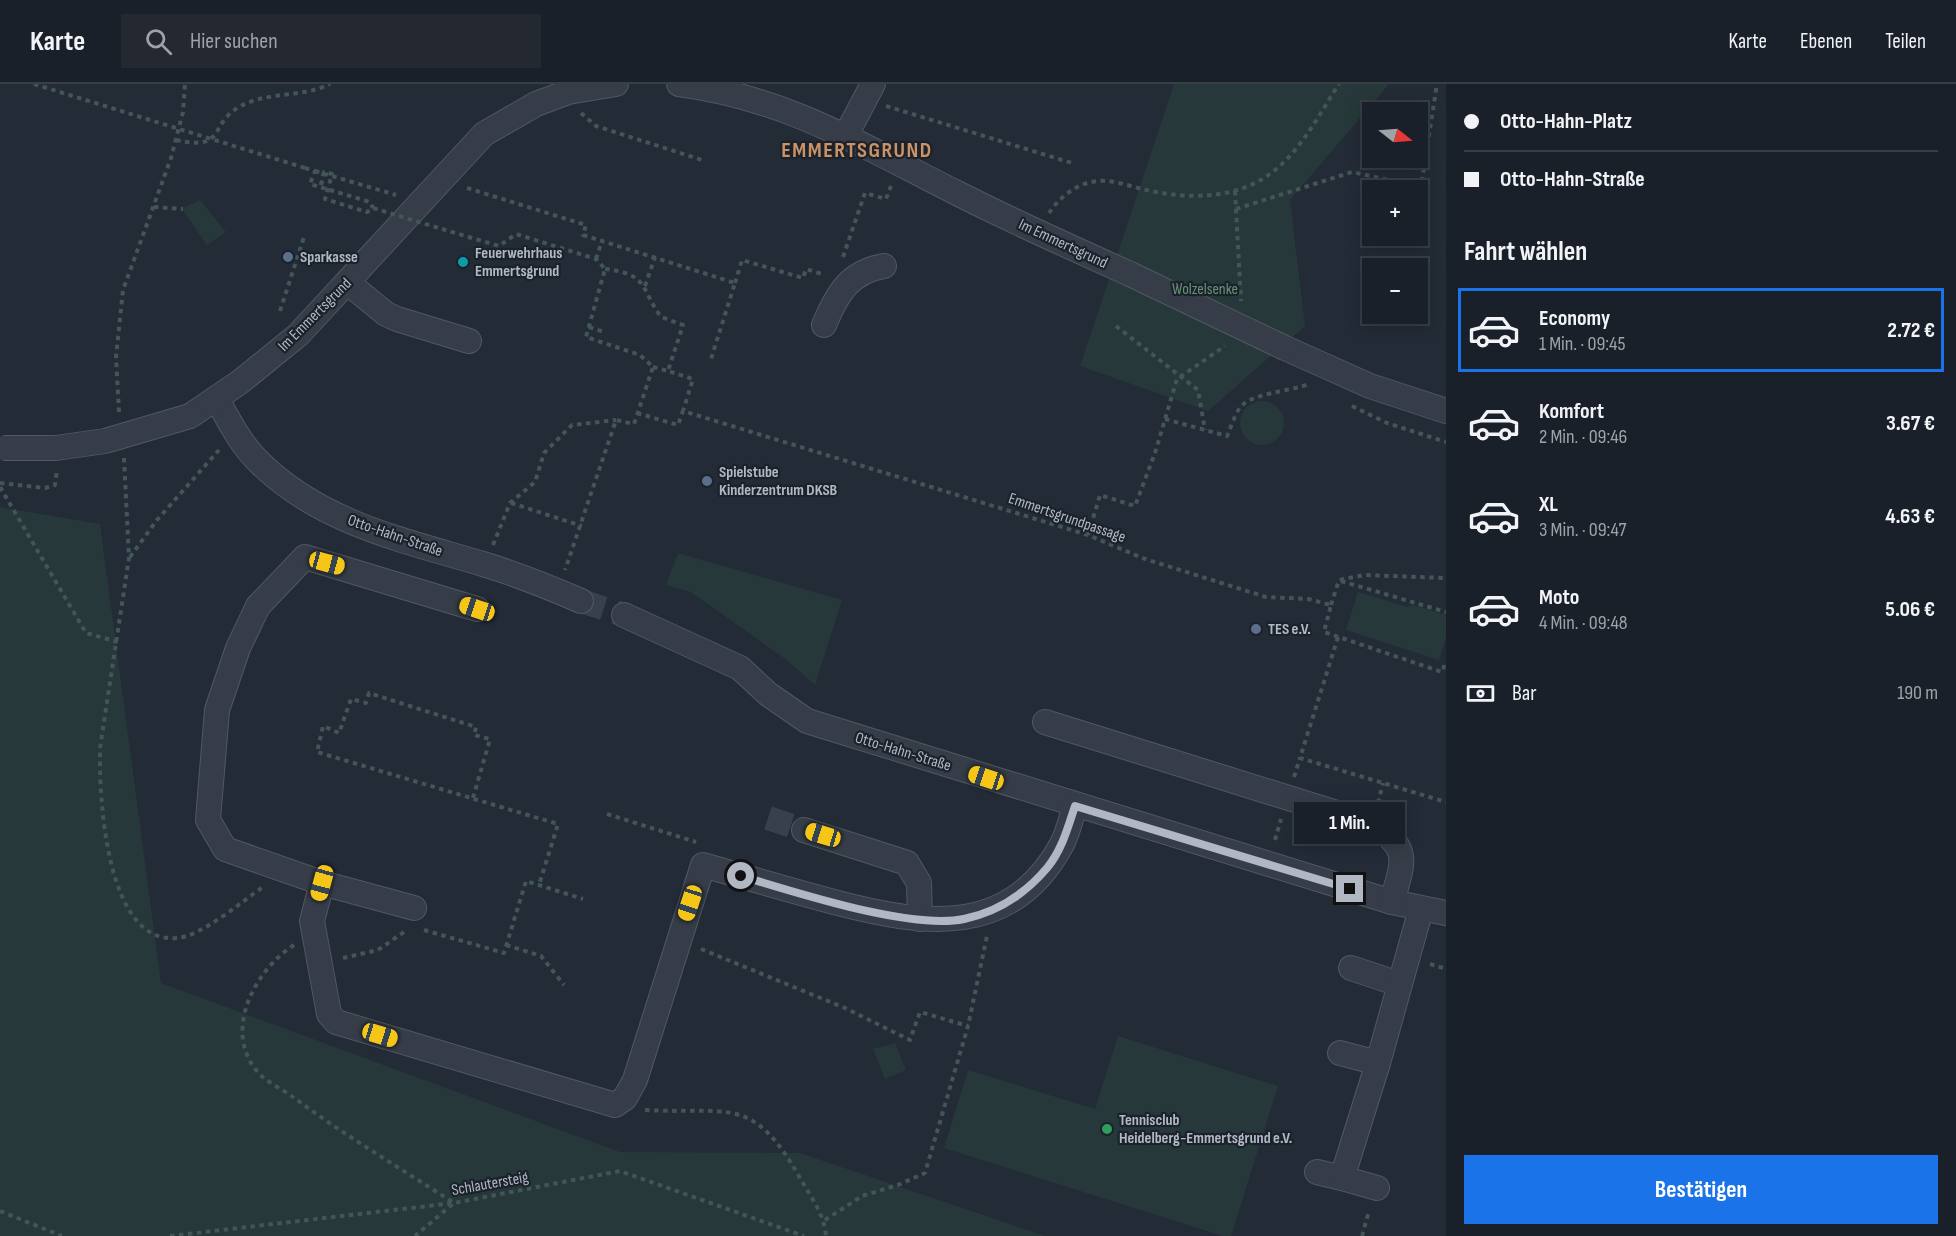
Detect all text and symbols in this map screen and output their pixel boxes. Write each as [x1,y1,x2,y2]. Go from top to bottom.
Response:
search box [121,14,541,68]
text: Karte [30,25,85,58]
icon: search [142,25,175,58]
text: Hier suchen [190,28,278,55]
text: Karte [1729,29,1767,54]
text: Ebenen [1800,29,1852,54]
text: Teilen [1885,29,1926,54]
north arrow [1362,102,1428,168]
map controls [1362,102,1428,324]
text: Otto-Hahn-Platz [1500,108,1632,135]
district label: EMMERTSGRUND [781,137,933,164]
text: Otto-Hahn-Straße [1500,166,1645,193]
button: + [1362,180,1428,246]
street label: Im Emmertsgrund [1015,215,1111,273]
text: Fahrt wählen [1464,236,1587,268]
place label: Feuerwehrhaus Emmertsgrund [475,244,562,281]
place label: Sparkasse [300,248,358,267]
marker: Sparkasse [281,250,295,264]
marker: Feuerwehrhaus Emmertsgrund [456,255,470,269]
button: − [1362,258,1428,324]
street label: Im Emmertsgrund [274,274,356,356]
park label: Wolzelsenke [1172,280,1238,299]
icon: car [1467,303,1521,357]
text: Economy [1539,305,1610,332]
text: 2.72 € [1887,317,1935,344]
text: 1 Min. · 09:45 [1539,332,1625,356]
icon: car [1467,396,1521,450]
text: Komfort [1539,398,1604,425]
text: 3.67 € [1886,410,1935,437]
text: 2 Min. · 09:46 [1539,425,1627,449]
place label: Spielstube Kinderzentrum DKSB [719,463,838,500]
marker: Spielstube Kinderzentrum DKSB [700,474,714,488]
street label: Emmertsgrundpassage [1006,489,1128,547]
icon: car [1467,489,1521,543]
text: XL [1539,491,1558,518]
text: 4.63 € [1885,503,1935,530]
street label: Otto-Hahn-Straße [345,511,445,561]
text: 3 Min. · 09:47 [1539,518,1627,542]
car [307,550,347,576]
icon: car [1467,582,1521,636]
text: Moto [1539,584,1579,611]
car [457,595,497,623]
text: 5.06 € [1885,596,1935,623]
text: 4 Min. · 09:48 [1539,611,1628,635]
place label: TES e.V. [1268,620,1311,639]
marker: TES e.V. [1249,622,1263,636]
icon: cash [1464,677,1497,710]
text: Bar [1512,680,1537,707]
text: 190 m [1897,681,1938,705]
street label: Otto-Hahn-Straße [853,728,953,776]
car [966,764,1006,792]
callout: 1 Min. [1294,802,1406,844]
text: 1 Min. [1329,811,1370,835]
car [803,821,843,849]
route start [727,862,754,889]
car [309,863,335,903]
route end [1336,875,1363,902]
car [676,883,704,923]
car [360,1021,400,1049]
place label: Tennisclub Heidelberg-Emmertsgrund e.V. [1119,1111,1292,1148]
marker: Tennisclub Heidelberg-Emmertsgrund e.V. [1100,1122,1114,1136]
button: Bestätigen [1464,1155,1938,1224]
street label: Schlautersteig [450,1168,530,1200]

